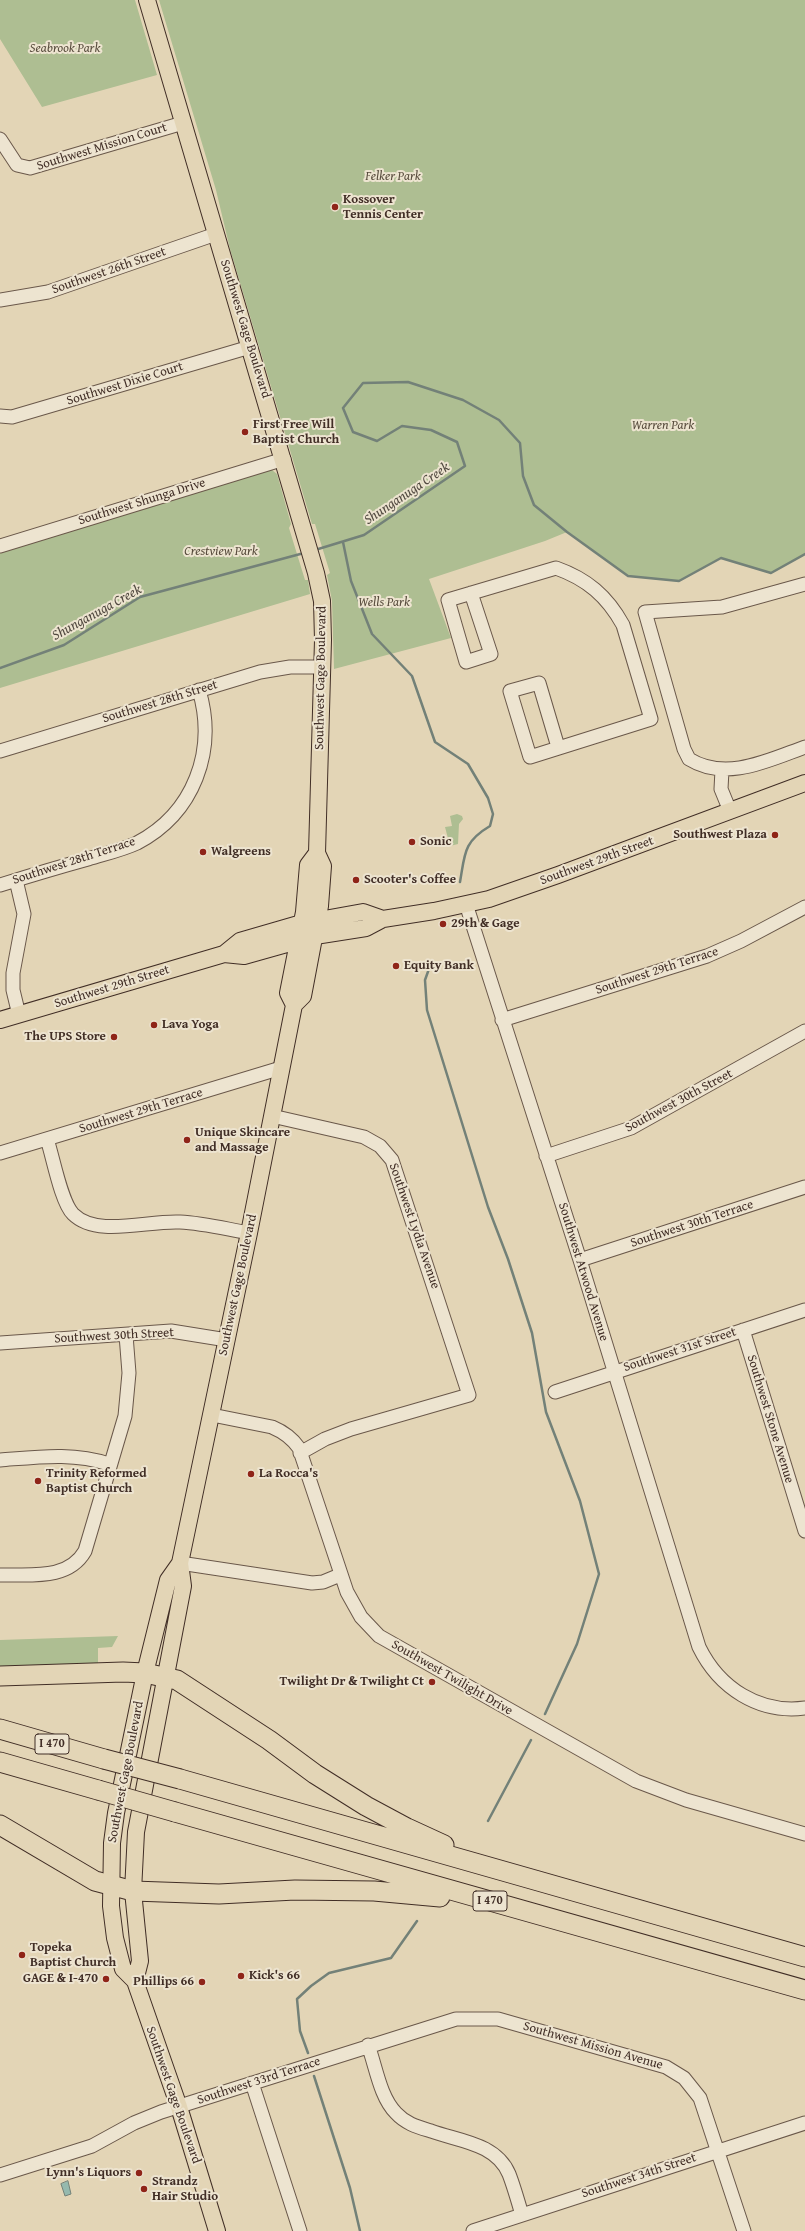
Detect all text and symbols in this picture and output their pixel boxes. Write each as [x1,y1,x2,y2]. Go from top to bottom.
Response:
park label: Seabrook Park [30,41,100,57]
street label: Southwest Mission Court [35,120,169,174]
park label: Felker Park [365,169,421,185]
place label: Kossover Tennis Center [343,192,423,223]
marker: Kossover Tennis Center [330,202,340,212]
street label: Southwest 26th Street [50,244,168,298]
street label: Southwest Gage Boulevard [216,258,274,400]
street label: Southwest Dixie Court [65,359,185,409]
place label: First Free Will Baptist Church [253,417,339,448]
park label: Warren Park [632,418,694,434]
marker: First Free Will Baptist Church [240,427,250,437]
water label: Shunganuga Creek [361,459,453,529]
street label: Southwest Shunga Drive [77,475,207,529]
park label: Crestview Park [184,544,258,560]
water label: Shunganuga Creek [49,581,145,645]
park label: Wells Park [358,595,410,611]
street label: Southwest Gage Boulevard [312,606,330,750]
street label: Southwest 28th Street [100,677,220,727]
place label: Southwest Plaza [673,827,767,843]
marker: Southwest Plaza [770,830,780,840]
street label: Southwest 29th Street [538,833,656,889]
street label: Southwest 28th Terrace [11,834,137,888]
place label: Sonic [420,834,451,850]
marker: Sonic [407,837,417,847]
place label: Walgreens [211,844,271,860]
marker: Walgreens [198,847,208,857]
place label: Scooter's Coffee [364,872,456,888]
marker: Scooter's Coffee [351,875,361,885]
place label: 29th & Gage [451,916,520,932]
marker: 29th & Gage [438,919,448,929]
street label: Southwest 29th Terrace [594,944,720,998]
place label: Equity Bank [404,958,474,974]
marker: Equity Bank [391,961,401,971]
street label: Southwest 29th Street [52,962,172,1012]
place label: Lava Yoga [162,1017,219,1033]
marker: Lava Yoga [149,1020,159,1030]
place label: The UPS Store [25,1029,106,1045]
marker: The UPS Store [109,1032,119,1042]
street label: Southwest 30th Street [622,1066,736,1136]
street label: Southwest 29th Terrace [77,1085,205,1137]
place label: Unique Skincare and Massage [195,1125,290,1156]
marker: Unique Skincare and Massage [182,1135,192,1145]
street label: Southwest Lydia Avenue [385,1161,443,1291]
street label: Southwest 30th Terrace [629,1197,755,1251]
street label: Southwest Atwood Avenue [554,1201,612,1343]
street label: Southwest Gage Boulevard [215,1213,261,1357]
street label: Southwest 31st Street [622,1324,738,1376]
street label: Southwest 30th Street [54,1325,174,1347]
street label: Southwest Stone Avenue [743,1353,797,1485]
place label: Trinity Reformed Baptist Church [46,1466,147,1497]
place label: La Rocca's [259,1466,318,1482]
marker: La Rocca's [246,1469,256,1479]
marker: Trinity Reformed Baptist Church [33,1476,43,1486]
street label: Southwest Twilight Drive [389,1637,515,1719]
place label: Twilight Dr & Twilight Ct [280,1674,424,1690]
marker: Twilight Dr & Twilight Ct [427,1677,437,1687]
street label: Southwest Gage Boulevard [105,1700,147,1844]
road number: I 470 [35,1734,69,1754]
road number: I 470 [473,1891,507,1911]
place label: Topeka Baptist Church [30,1940,116,1971]
marker: Topeka Baptist Church [17,1950,27,1960]
place label: Kick's 66 [249,1968,300,1984]
place label: GAGE & I-470 [23,1971,98,1987]
marker: Kick's 66 [236,1971,246,1981]
marker: GAGE & I-470 [101,1974,111,1984]
place label: Phillips 66 [133,1974,194,1990]
marker: Phillips 66 [197,1977,207,1987]
street label: Southwest Mission Avenue [521,2019,665,2073]
street label: Southwest Gage Boulevard [142,2024,204,2166]
street label: Southwest 33rd Terrace [195,2054,323,2108]
street label: Southwest 34th Street [580,2150,698,2202]
place label: Lynn's Liquors [46,2165,131,2181]
marker: Lynn's Liquors [134,2168,144,2178]
place label: Strandz Hair Studio [152,2174,218,2205]
marker: Strandz Hair Studio [139,2184,149,2194]

